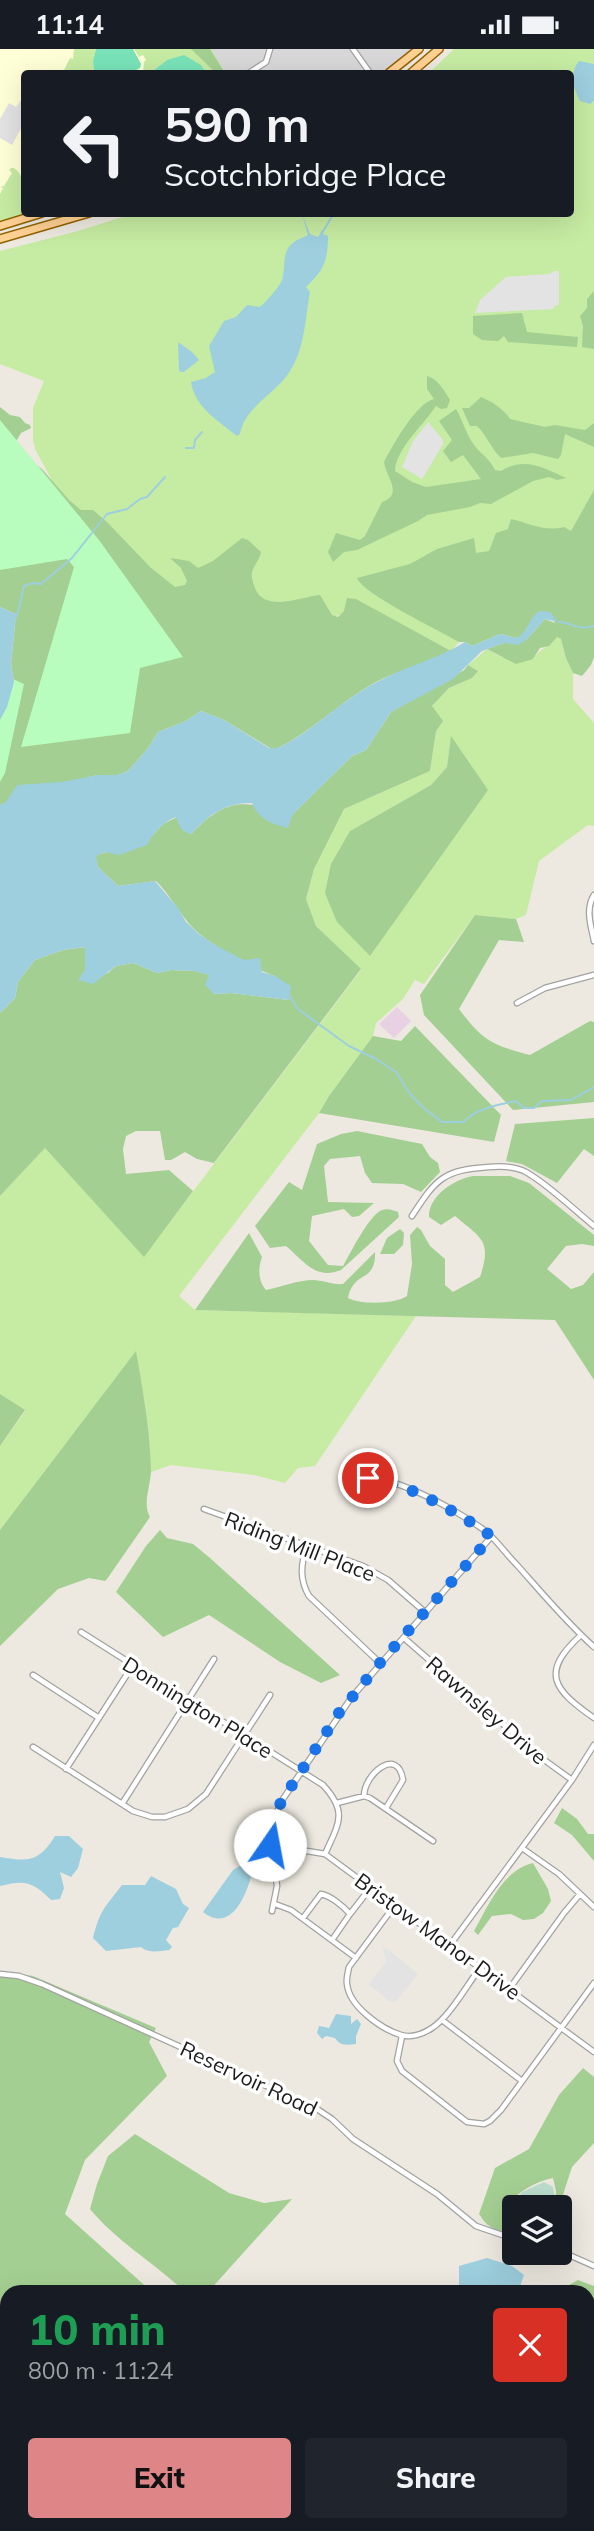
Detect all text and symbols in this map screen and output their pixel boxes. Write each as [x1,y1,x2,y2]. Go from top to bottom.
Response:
text: 11:14 [35,8,104,41]
text: 590 m [164,93,310,154]
icon: left [49,98,140,189]
text: Scotchbridge Place [164,154,446,194]
pin [338,1448,398,1508]
icon: arrive [349,1459,387,1497]
street label: Riding Mill Place [221,1505,379,1587]
street label: Donnington Place [118,1650,278,1764]
street label: Rawnsley Drive [421,1650,553,1770]
position arrow [233,1808,307,1882]
street label: Bristow Manor Drive [350,1867,526,2005]
street label: Reservoir Road [176,2035,322,2121]
map controls [502,2195,572,2265]
button: layers [502,2195,572,2265]
text: 10 min [28,2303,166,2356]
button: close [493,2308,567,2382]
text: 800 m · 11:24 [28,2356,173,2385]
button: Exit [28,2438,291,2518]
button: Share [305,2438,567,2518]

